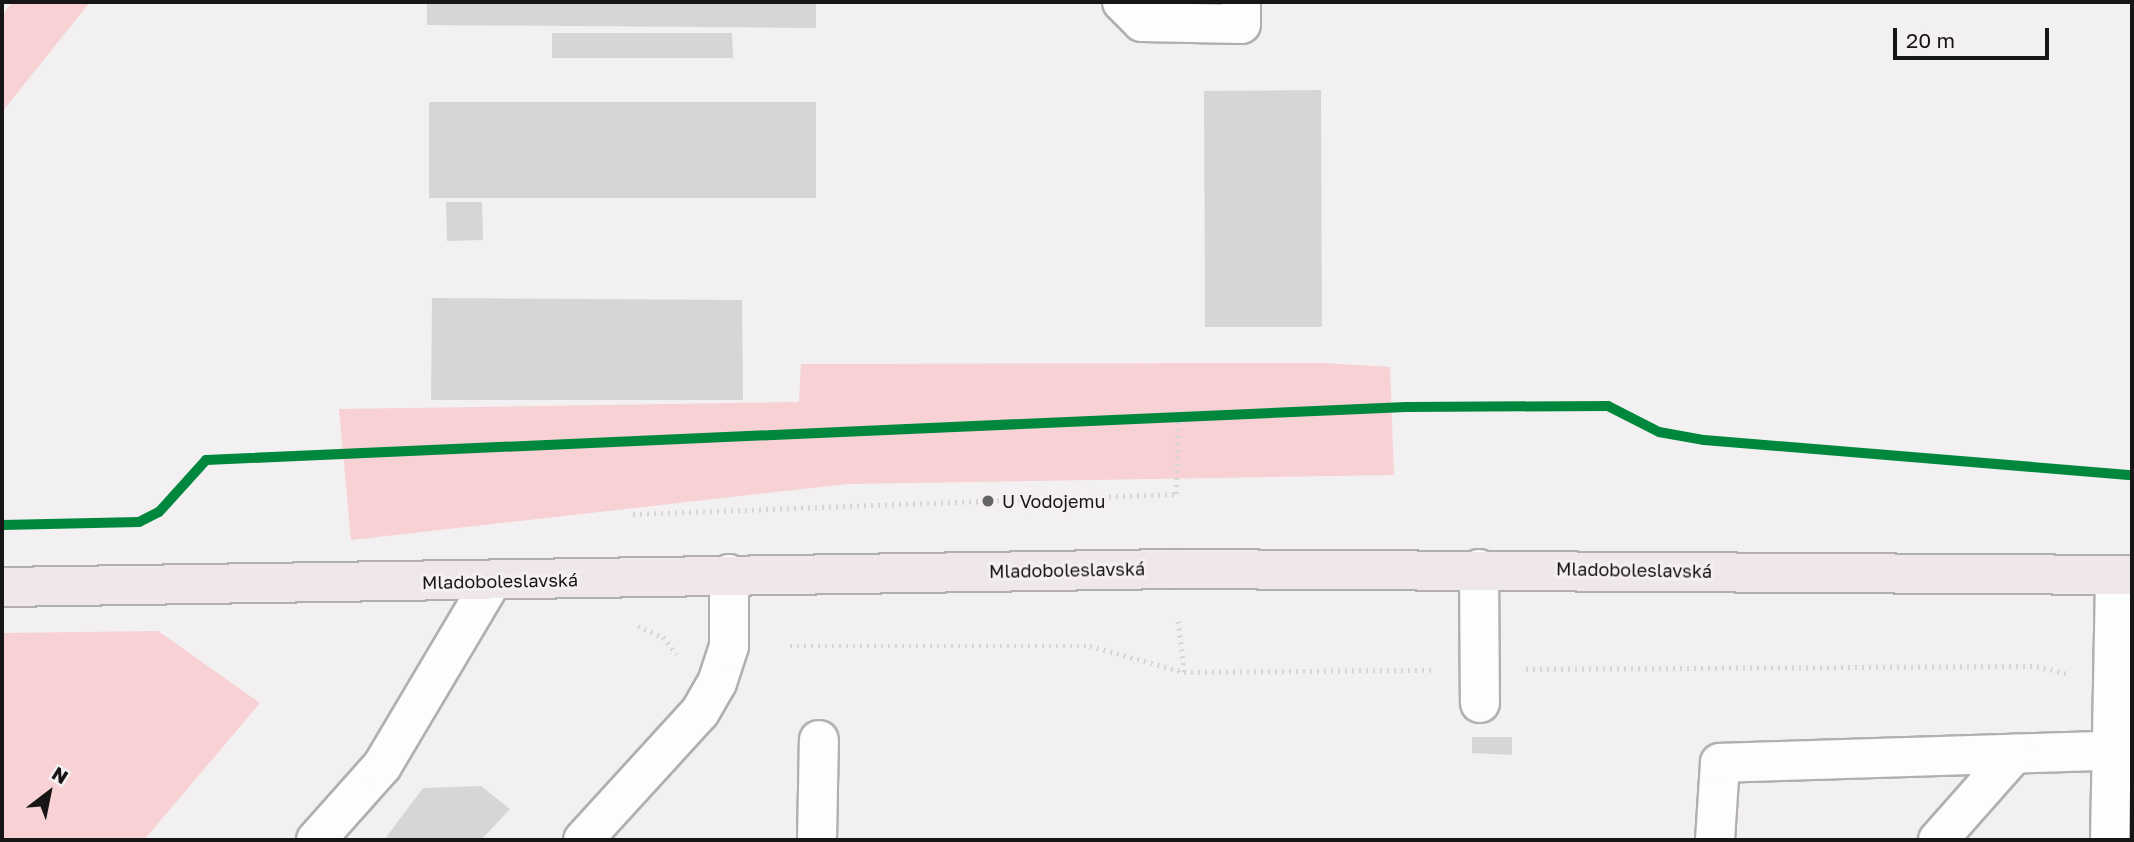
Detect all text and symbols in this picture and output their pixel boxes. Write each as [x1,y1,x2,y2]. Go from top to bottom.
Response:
scale bar [1896,14,2052,58]
text: 20 m [1906,27,1955,53]
place label: U Vodojemu [1002,490,1105,512]
marker: U Vodojemu [980,493,996,509]
street label: Mladoboleslavská [989,558,1145,582]
street label: Mladoboleslavská [1556,558,1712,582]
street label: Mladoboleslavská [422,569,578,593]
north arrow [14,758,84,828]
text: N [48,761,73,788]

